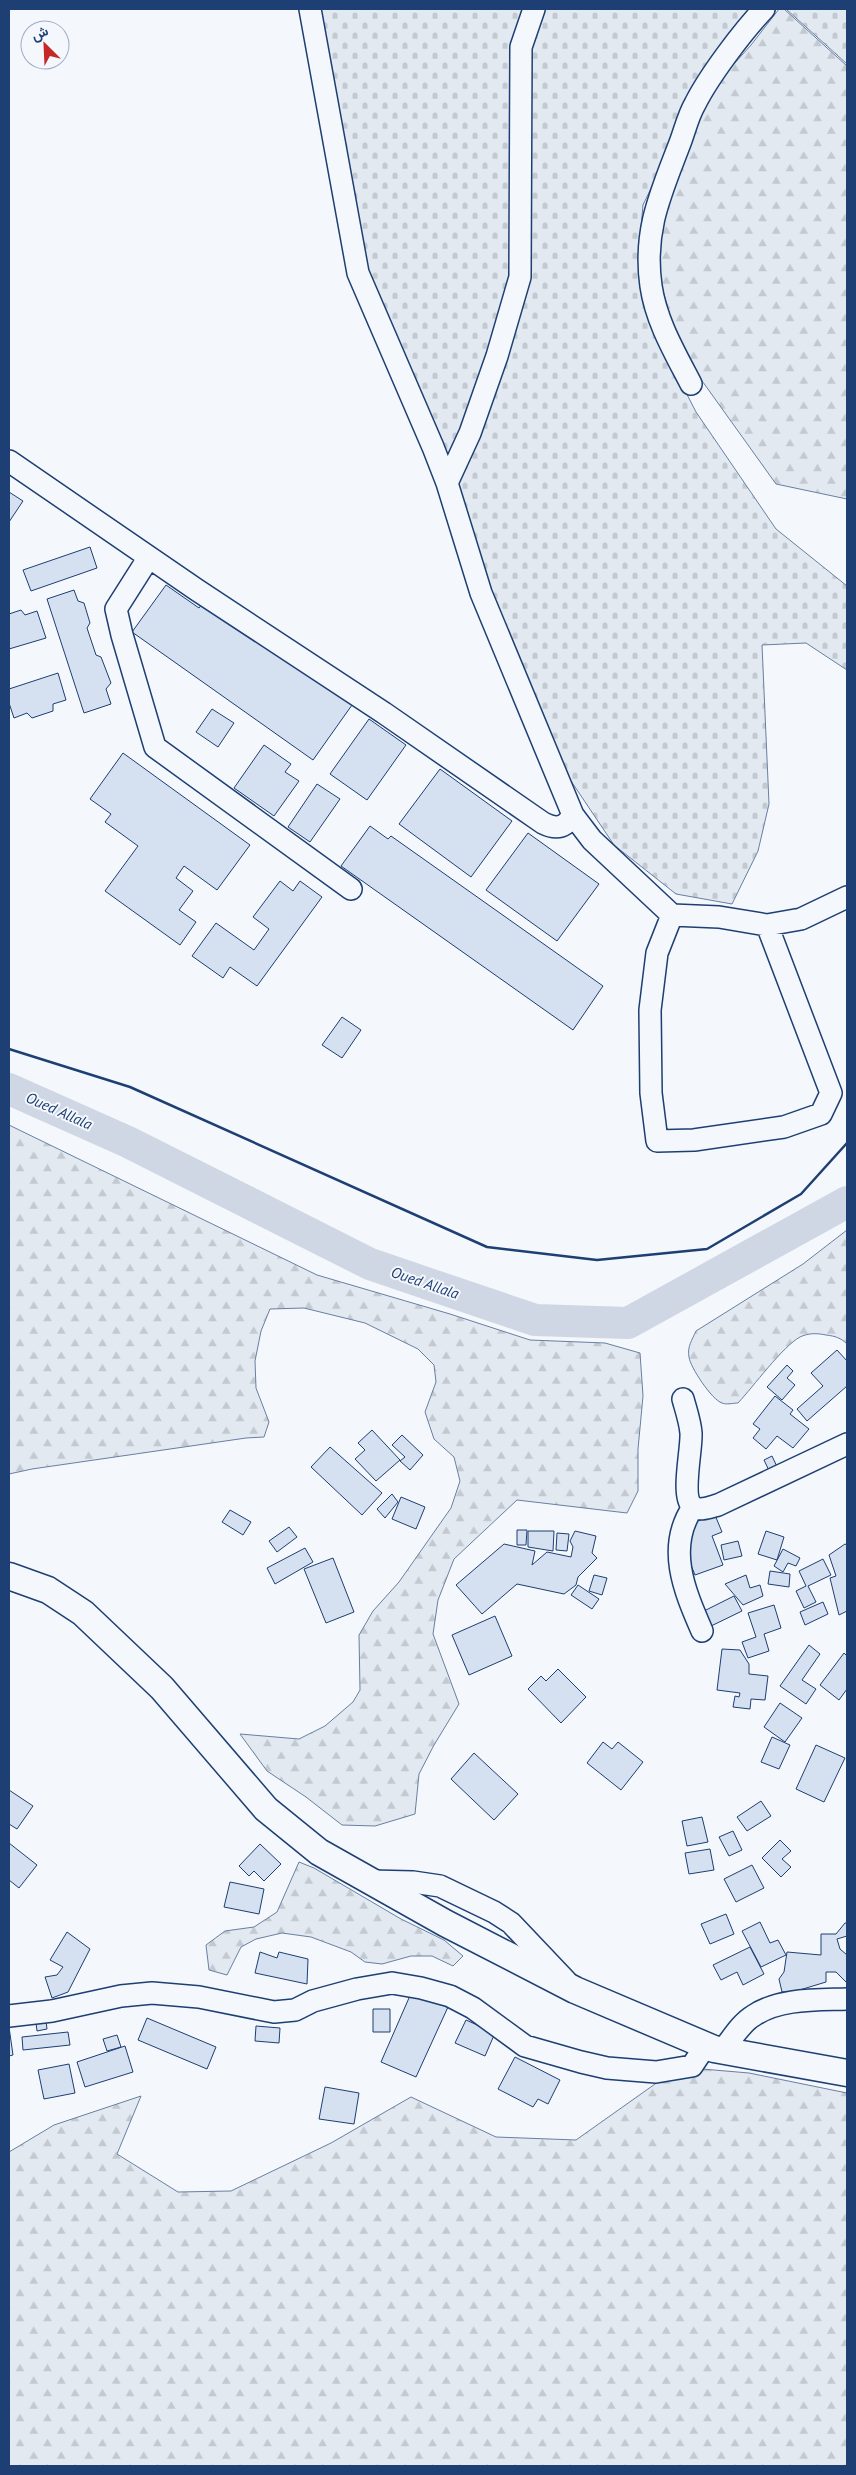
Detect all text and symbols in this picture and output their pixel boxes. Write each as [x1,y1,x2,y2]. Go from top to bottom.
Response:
north arrow [20,20,70,70]
text: ش [28,21,51,45]
water label: Oued Allala [23,1087,96,1134]
water label: Oued Allala [389,1262,462,1303]

